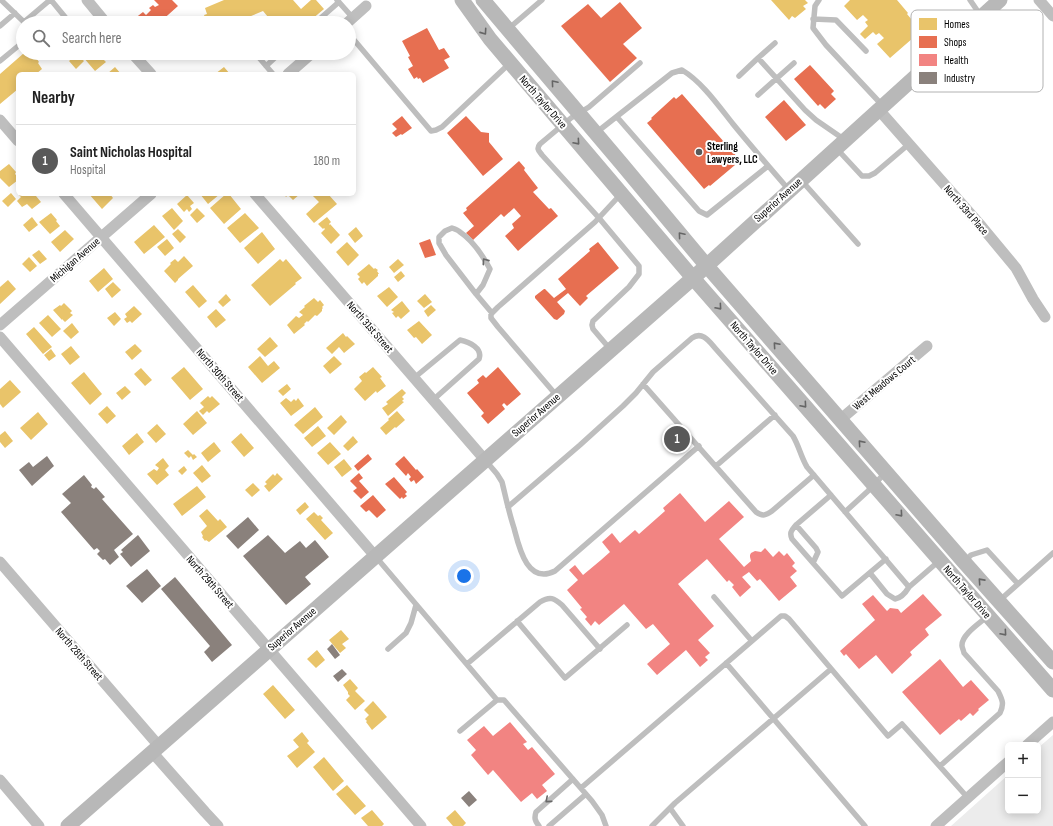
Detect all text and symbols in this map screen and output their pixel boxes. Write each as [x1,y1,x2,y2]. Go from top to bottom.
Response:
legend [911,10,1043,92]
search box [16,16,356,60]
text: Homes [944,18,970,31]
icon: search [30,27,52,49]
one-way arrow [479,28,487,35]
text: Search here [62,29,122,48]
text: Shops [944,36,967,49]
text: Health [944,54,969,67]
text: Industry [944,72,976,85]
street label: North Taylor Drive [516,73,570,131]
one-way arrow [551,81,558,88]
text: Nearby [32,88,75,108]
one-way arrow [573,137,580,144]
place label: Sterling Lawyers, LLC [707,140,758,166]
text: Saint Nicholas Hospital [70,143,192,162]
marker: Sterling Lawyers, LLC [694,147,704,157]
text: 1 [42,153,48,169]
text: 180 m [314,153,340,169]
text: Hospital [70,162,106,178]
street label: Superior Avenue [751,175,805,225]
street label: North 33rd Place [941,183,991,237]
one-way arrow [679,233,686,240]
street label: Michigan Avenue [47,235,103,285]
one-way arrow [482,258,490,265]
street label: North 31st Street [344,299,396,356]
one-way arrow [714,302,721,310]
street label: North Taylor Drive [727,319,781,377]
one-way arrow [773,342,780,349]
street label: North 30th Street [194,346,247,405]
street label: West Meadows Court [850,353,918,413]
street label: Superior Avenue [509,390,563,440]
one-way arrow [799,400,807,408]
pin: 1 [664,424,690,454]
one-way arrow [858,440,865,447]
one-way arrow [895,510,902,517]
street label: North 29th Street [184,553,237,612]
street label: North Taylor Drive [940,563,994,621]
your location [454,566,474,586]
one-way arrow [979,578,986,585]
street label: Superior Avenue [265,604,319,654]
street label: North 28th Street [53,625,106,684]
one-way arrow [999,629,1006,636]
map controls [1005,742,1041,814]
button: + [1005,742,1041,778]
button: − [1005,778,1041,814]
one-way arrow [546,796,553,803]

